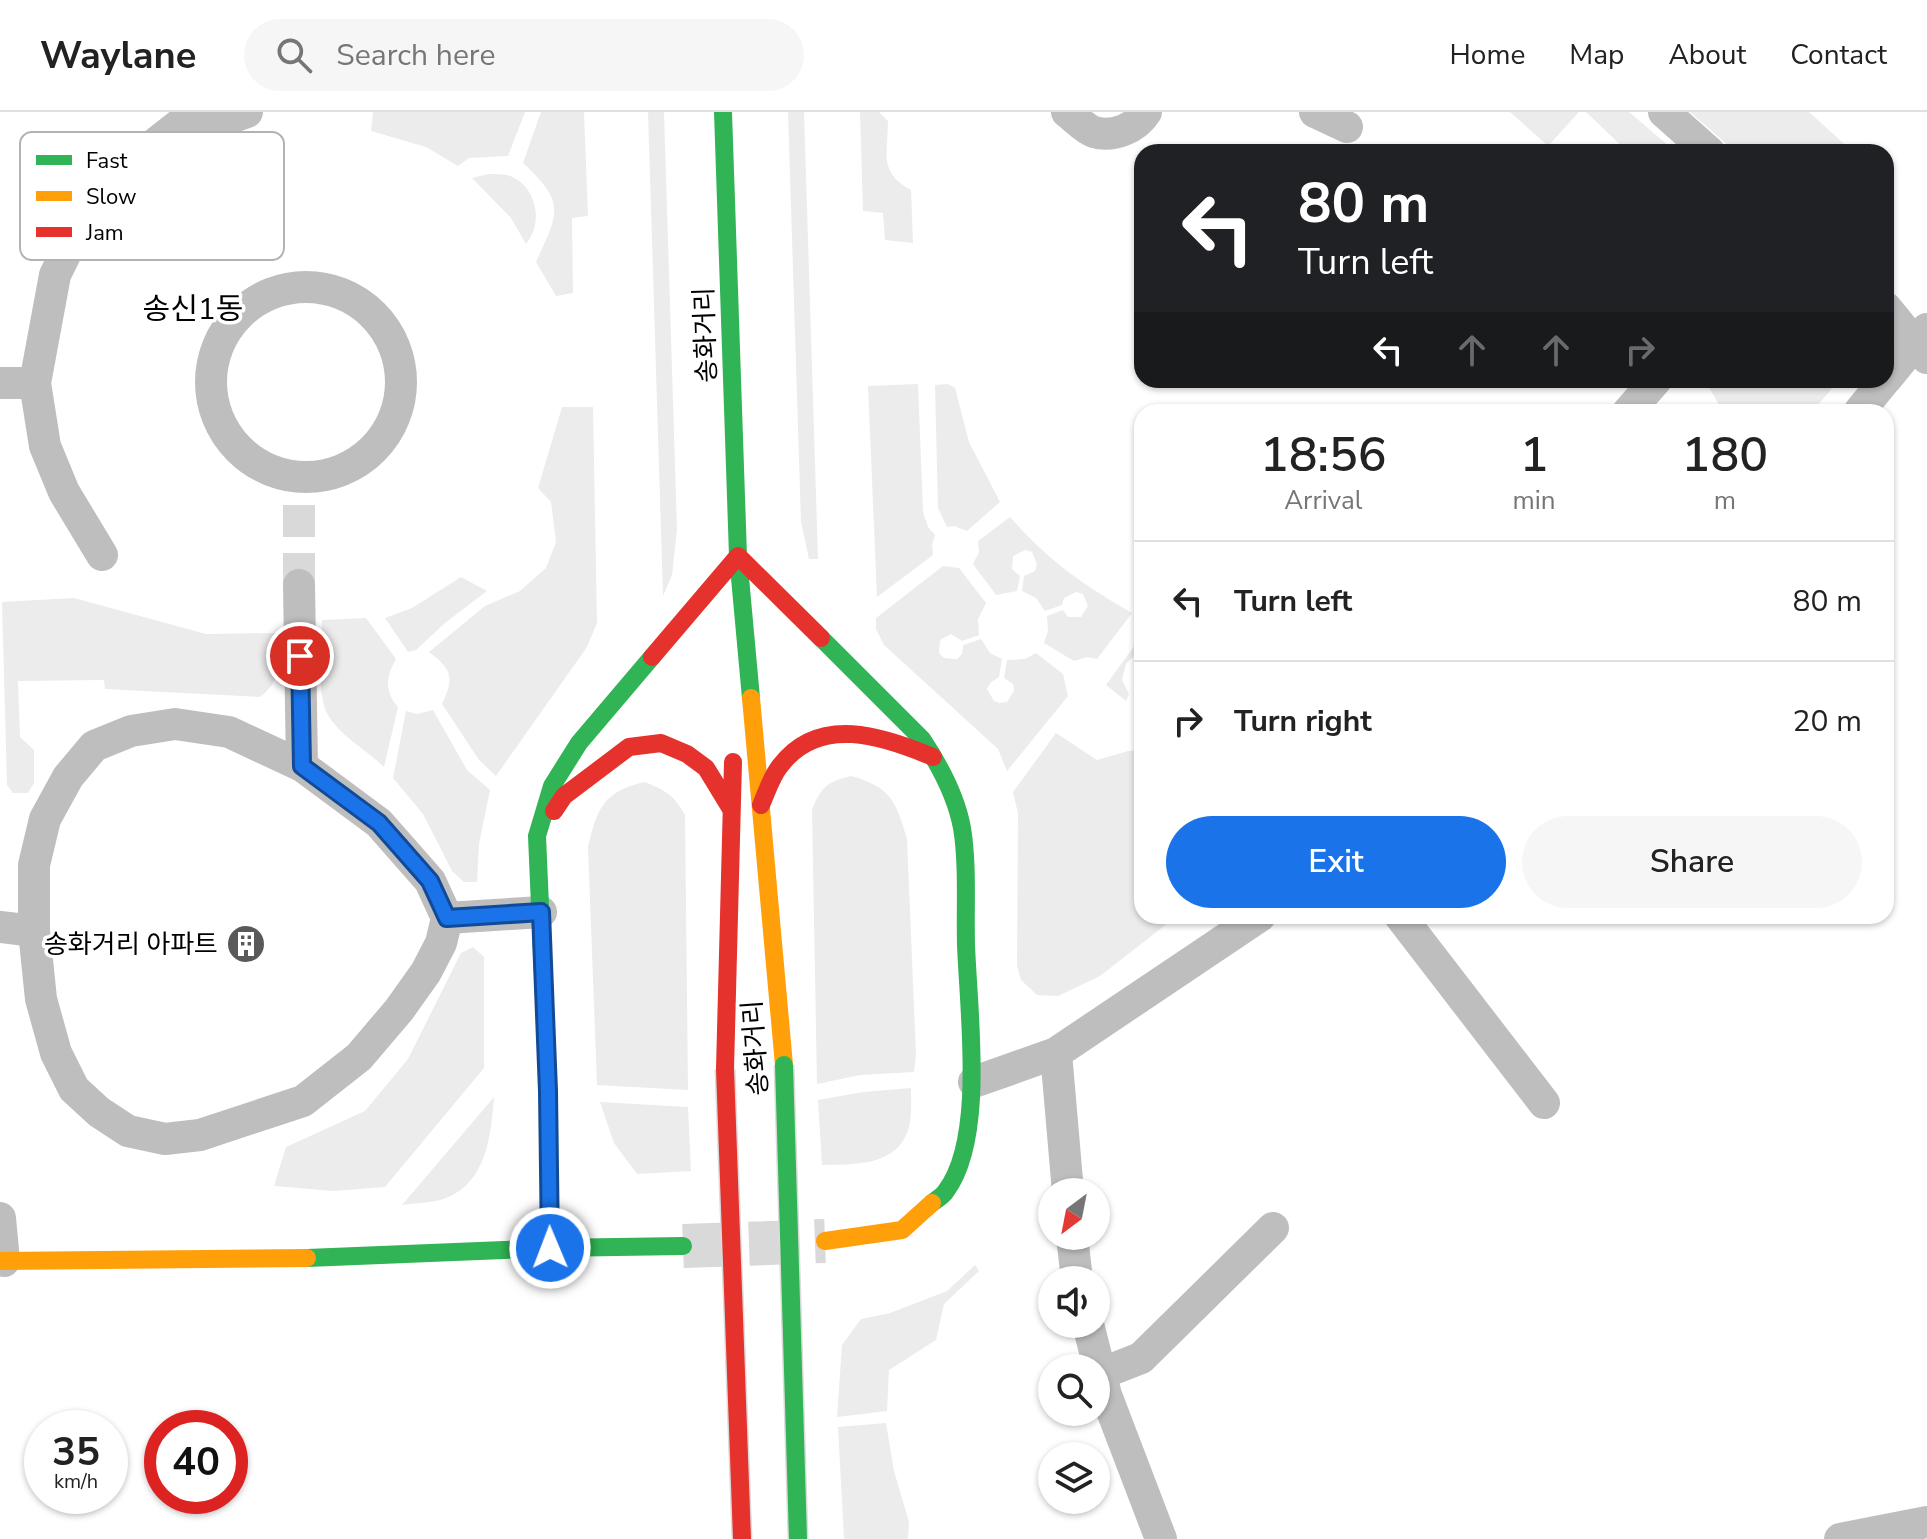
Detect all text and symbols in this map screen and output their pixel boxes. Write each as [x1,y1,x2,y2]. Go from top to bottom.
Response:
search box [244,19,804,91]
text: Waylane [40,30,196,81]
icon: search [272,33,316,77]
text: Search here [336,35,495,76]
text: Home [1450,36,1525,74]
text: Map [1569,36,1624,74]
text: About [1668,36,1746,74]
text: Contact [1790,36,1887,74]
legend [20,132,284,260]
text: Fast [86,146,128,176]
text: 80 m [1298,165,1429,242]
icon: left [1166,176,1270,280]
text: Slow [86,182,137,212]
text: Jam [85,218,124,248]
text: Turn left [1298,238,1433,287]
street label: 송화거리 [686,287,725,383]
district label: 송신1동 [143,289,243,330]
icon: left [1366,328,1410,372]
icon: ahead [1450,328,1494,372]
icon: ahead [1534,328,1578,372]
icon: right [1618,328,1662,372]
text: 18:56 [1260,422,1387,488]
text: 1 [1520,422,1548,488]
text: 180 [1682,422,1768,488]
text: Arrival [1284,483,1362,518]
text: min [1513,483,1556,518]
text: m [1714,483,1736,518]
icon: left [1166,579,1210,623]
text: Turn left [1234,581,1352,622]
text: 80 m [1793,581,1862,622]
pin [266,622,334,690]
icon: arrive [278,634,322,678]
icon: right [1166,699,1210,743]
text: Turn right [1234,701,1372,742]
text: 20 m [1793,701,1862,742]
button: Exit [1166,816,1506,908]
button: Share [1522,816,1862,908]
building icon: 송화거리 아파트 [225,923,267,965]
place label: 송화거리 아파트 [44,927,218,962]
street label: 송화거리 [735,999,776,1097]
north arrow [1038,1178,1110,1250]
map controls [1038,1178,1110,1514]
position arrow [508,1206,592,1290]
button: sound [1038,1266,1110,1338]
button: search [1038,1354,1110,1426]
speed limit sign: 40 [144,1410,248,1514]
text: 35 [52,1425,100,1479]
button: layers [1038,1442,1110,1514]
text: km/h [54,1468,98,1495]

